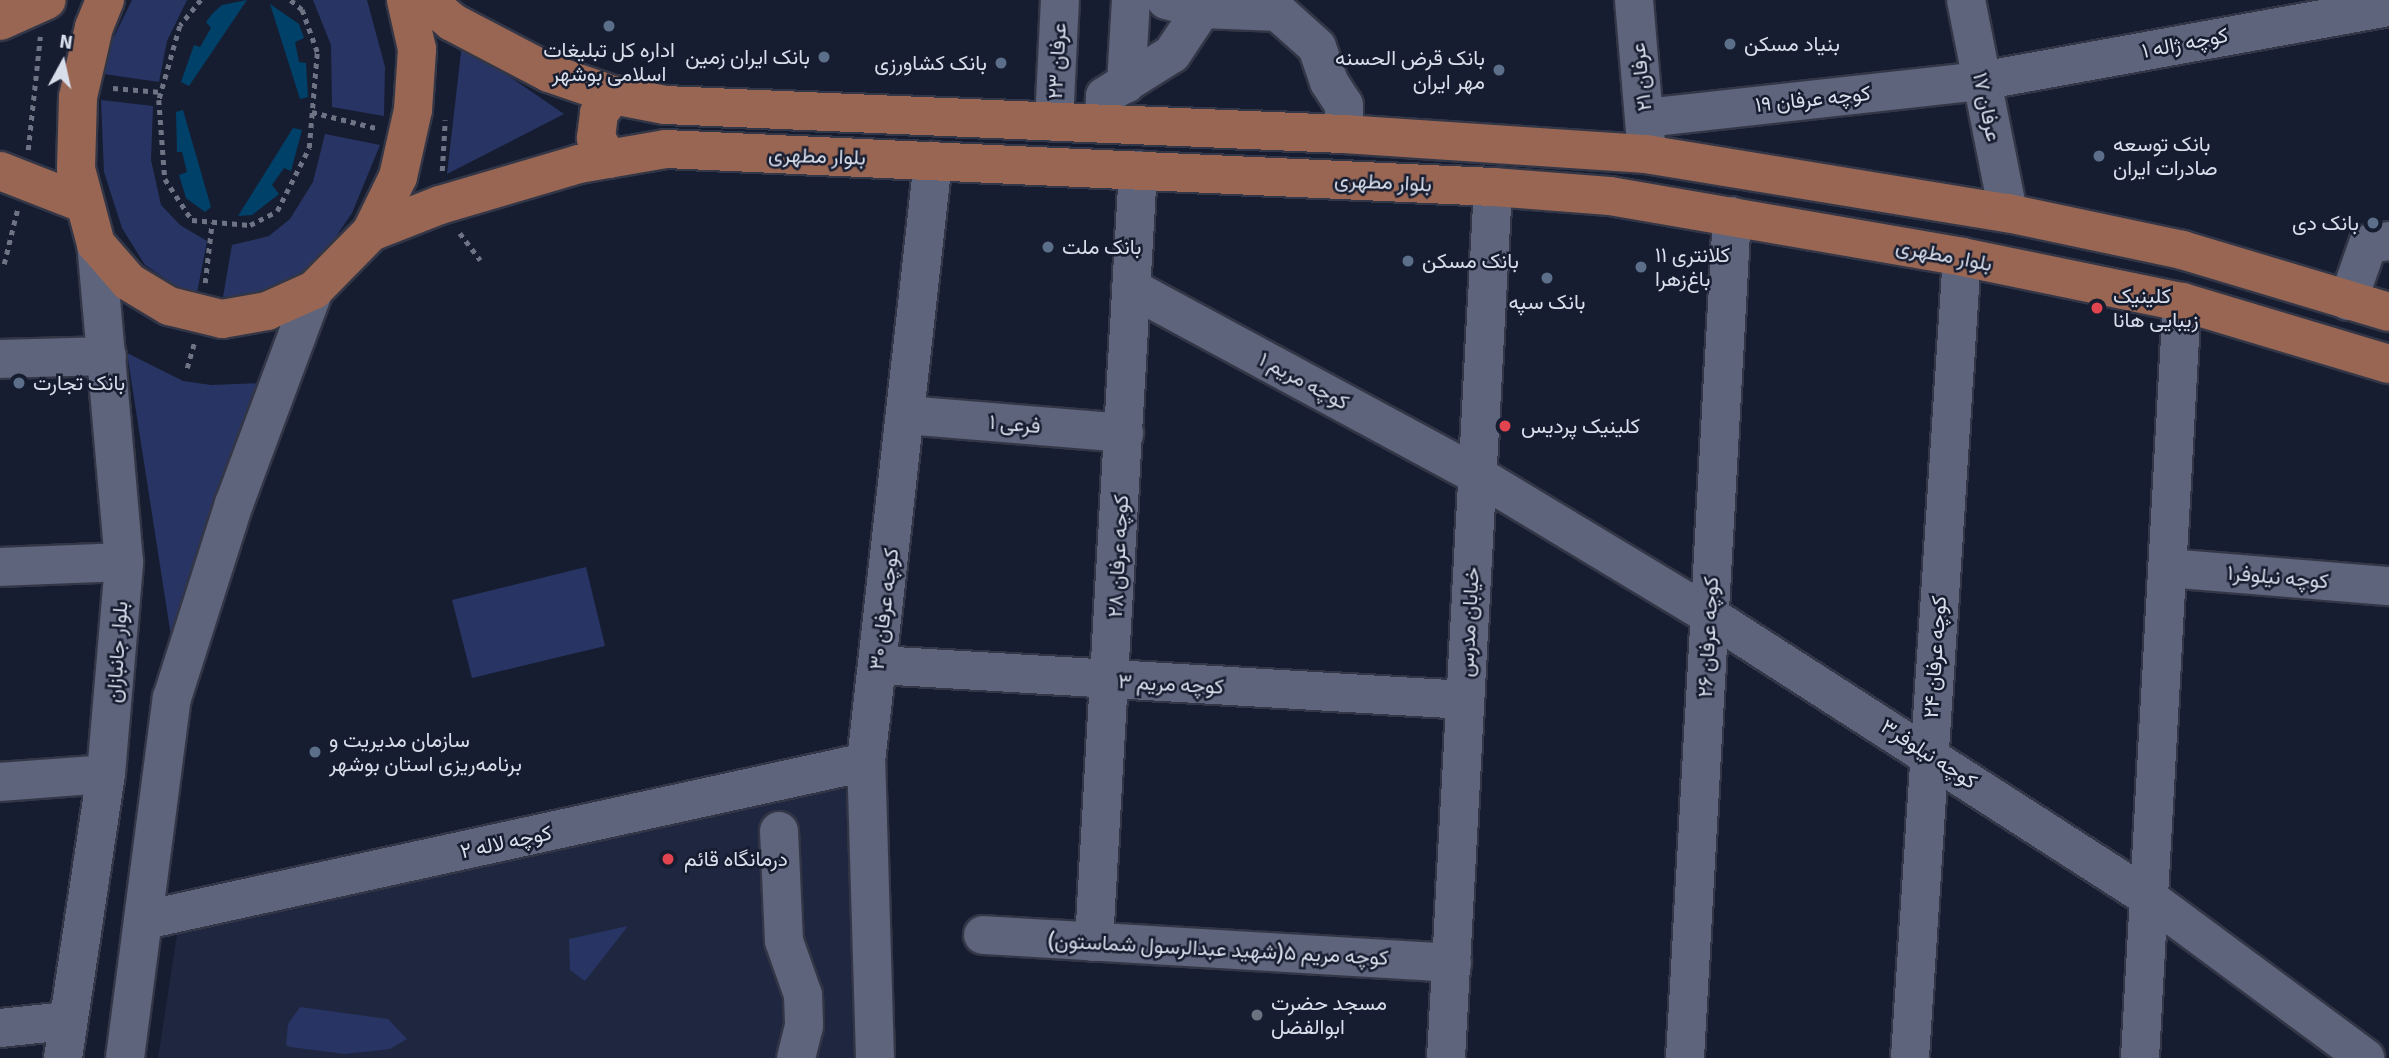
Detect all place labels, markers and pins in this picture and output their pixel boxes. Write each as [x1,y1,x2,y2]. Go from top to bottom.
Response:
marker: اداره کل تبلیغات اسلامی بوشهر [601,18,617,34]
place label: بنیاد مسکن [1744,31,1840,57]
marker: بنیاد مسکن [1722,36,1738,52]
place label: اداره کل تبلیغات اسلامی بوشهر [543,37,675,87]
place label: بانک ایران زمین [685,44,810,70]
place label: بانک قرض الحسنه مهر ایران [1335,45,1485,95]
marker: بانک ایران زمین [816,49,832,65]
place label: بانک کشاورزی [874,50,987,76]
marker: بانک کشاورزی [993,55,1009,71]
marker: بانک قرض الحسنه مهر ایران [1491,62,1507,78]
place label: بانک توسعه صادرات ایران [2113,131,2218,181]
marker: بانک توسعه صادرات ایران [2091,148,2107,164]
place label: بانک دی [2292,210,2359,236]
marker: بانک دی [2365,215,2381,231]
place label: بانک ملت [1062,234,1141,260]
marker: بانک ملت [1040,239,1056,255]
place label: کلانتری ۱۱ باغ‌زهرا [1655,242,1730,292]
place label: بانک مسکن [1422,248,1519,274]
marker: بانک مسکن [1400,253,1416,269]
marker: کلانتری ۱۱ باغ‌زهرا [1633,259,1649,275]
marker: بانک سپه [1539,270,1555,286]
place label: کلینیک زیبایی هانا [2113,283,2199,333]
place label: بانک سپه [1508,289,1586,315]
marker: کلینیک زیبایی هانا [2087,298,2107,318]
place label: بانک تجارت [33,370,125,396]
marker: بانک تجارت [11,375,27,391]
place label: کلینیک پردیس [1521,413,1640,439]
marker: کلینیک پردیس [1495,416,1515,436]
place label: سازمان مدیریت و برنامه‌ریزی استان بوشهر [329,727,522,777]
marker: سازمان مدیریت و برنامه‌ریزی استان بوشهر [307,744,323,760]
place label: درمانگاه قائم [684,846,788,872]
marker: درمانگاه قائم [658,849,678,869]
place label: مسجد حضرت ابوالفضل [1271,990,1387,1040]
marker: مسجد حضرت ابوالفضل [1249,1007,1265,1023]

